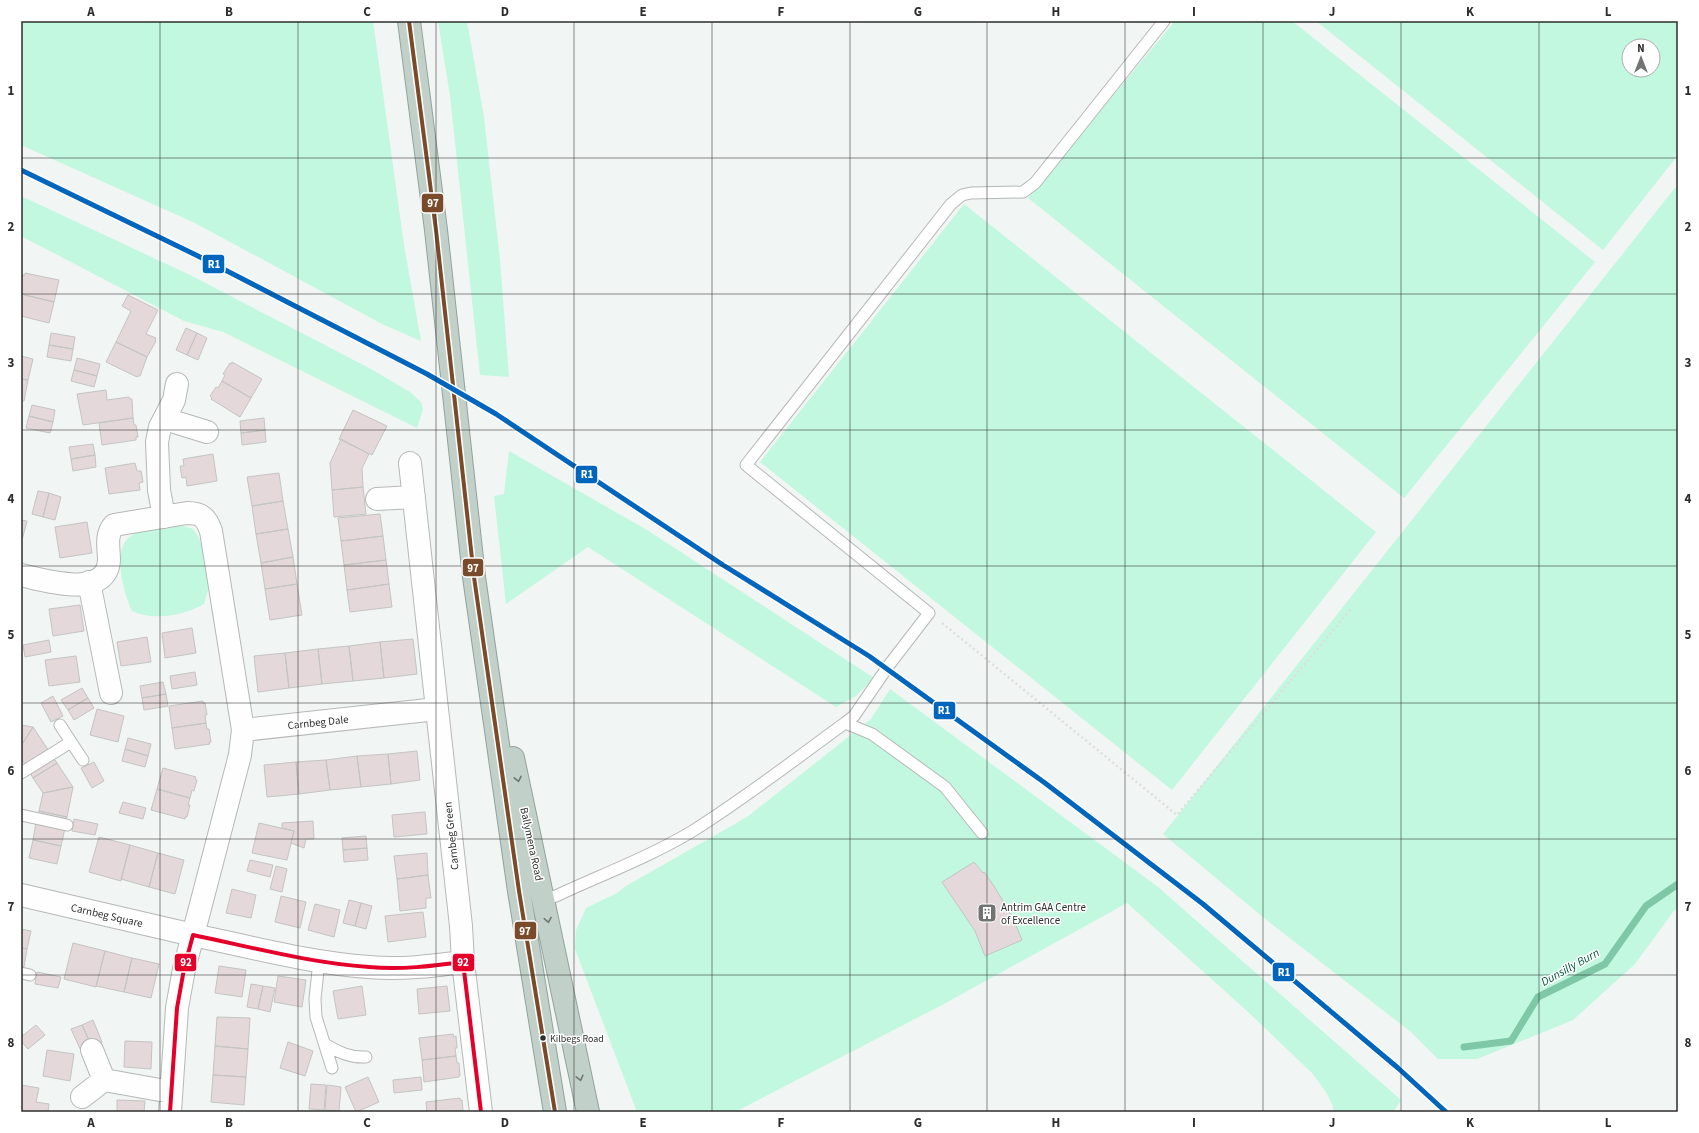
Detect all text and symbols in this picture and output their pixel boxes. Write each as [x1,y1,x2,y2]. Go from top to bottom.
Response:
text: A [86,3,95,21]
text: B [225,3,233,21]
text: C [363,3,371,21]
text: D [501,3,509,21]
text: E [639,3,647,21]
text: F [778,3,785,21]
text: G [914,3,922,21]
text: H [1052,3,1060,21]
text: I [1192,3,1196,21]
text: J [1329,3,1335,21]
text: K [1466,3,1475,21]
text: L [1605,3,1612,21]
north arrow [1621,38,1661,78]
text: N [1637,41,1645,56]
text: 1 [8,82,15,100]
text: 1 [1685,82,1692,100]
line badge: 97 [421,193,444,213]
text: 97 [427,196,439,211]
text: 2 [8,218,15,236]
text: 2 [1685,218,1692,236]
line badge: R1 [202,254,225,274]
text: R1 [208,257,220,272]
text: 3 [8,354,15,372]
text: 3 [1685,354,1692,372]
line badge: R1 [575,465,598,484]
text: R1 [581,467,593,482]
text: 4 [8,490,15,508]
text: 4 [1685,490,1692,508]
line badge: 97 [462,558,484,577]
text: 97 [467,561,479,576]
text: 5 [8,626,15,644]
text: 5 [1685,626,1692,644]
line badge: R1 [933,701,956,720]
text: R1 [938,703,950,718]
street label: Carnbeg Dale [287,712,350,733]
text: 6 [8,762,15,780]
text: 6 [1685,762,1692,780]
one-way arrow [513,776,521,782]
street label: Carnbeg Green [440,801,463,871]
street label: Ballymena Road [516,806,547,882]
text: 7 [8,898,15,916]
text: 7 [1685,898,1692,916]
street label: Carnbeg Square [69,900,145,931]
place label: Antrim GAA Centre of Excellence [1001,900,1087,928]
building icon: Antrim GAA Centre of Excellence [976,902,998,924]
one-way arrow [543,917,551,923]
line badge: 97 [514,921,537,940]
text: 97 [519,924,531,939]
water label: Dunsilly Burn [1538,944,1603,991]
line badge: 92 [174,953,197,972]
line badge: 92 [452,953,475,972]
text: 92 [180,955,192,970]
text: 92 [457,955,469,970]
line badge: R1 [1272,962,1295,982]
text: R1 [1278,965,1290,980]
place label: Kilbegs Road [550,1032,604,1046]
marker: Kilbegs Road [538,1033,548,1043]
text: 8 [8,1034,15,1052]
text: 8 [1685,1034,1692,1052]
one-way arrow [575,1075,583,1081]
text: A [86,1114,95,1132]
text: B [225,1114,233,1132]
text: C [363,1114,371,1132]
text: D [501,1114,509,1132]
text: E [639,1114,647,1132]
text: F [778,1114,785,1132]
text: G [914,1114,922,1132]
text: H [1052,1114,1060,1132]
text: I [1192,1114,1196,1132]
text: J [1329,1114,1335,1132]
text: K [1466,1114,1475,1132]
text: L [1605,1114,1612,1132]

